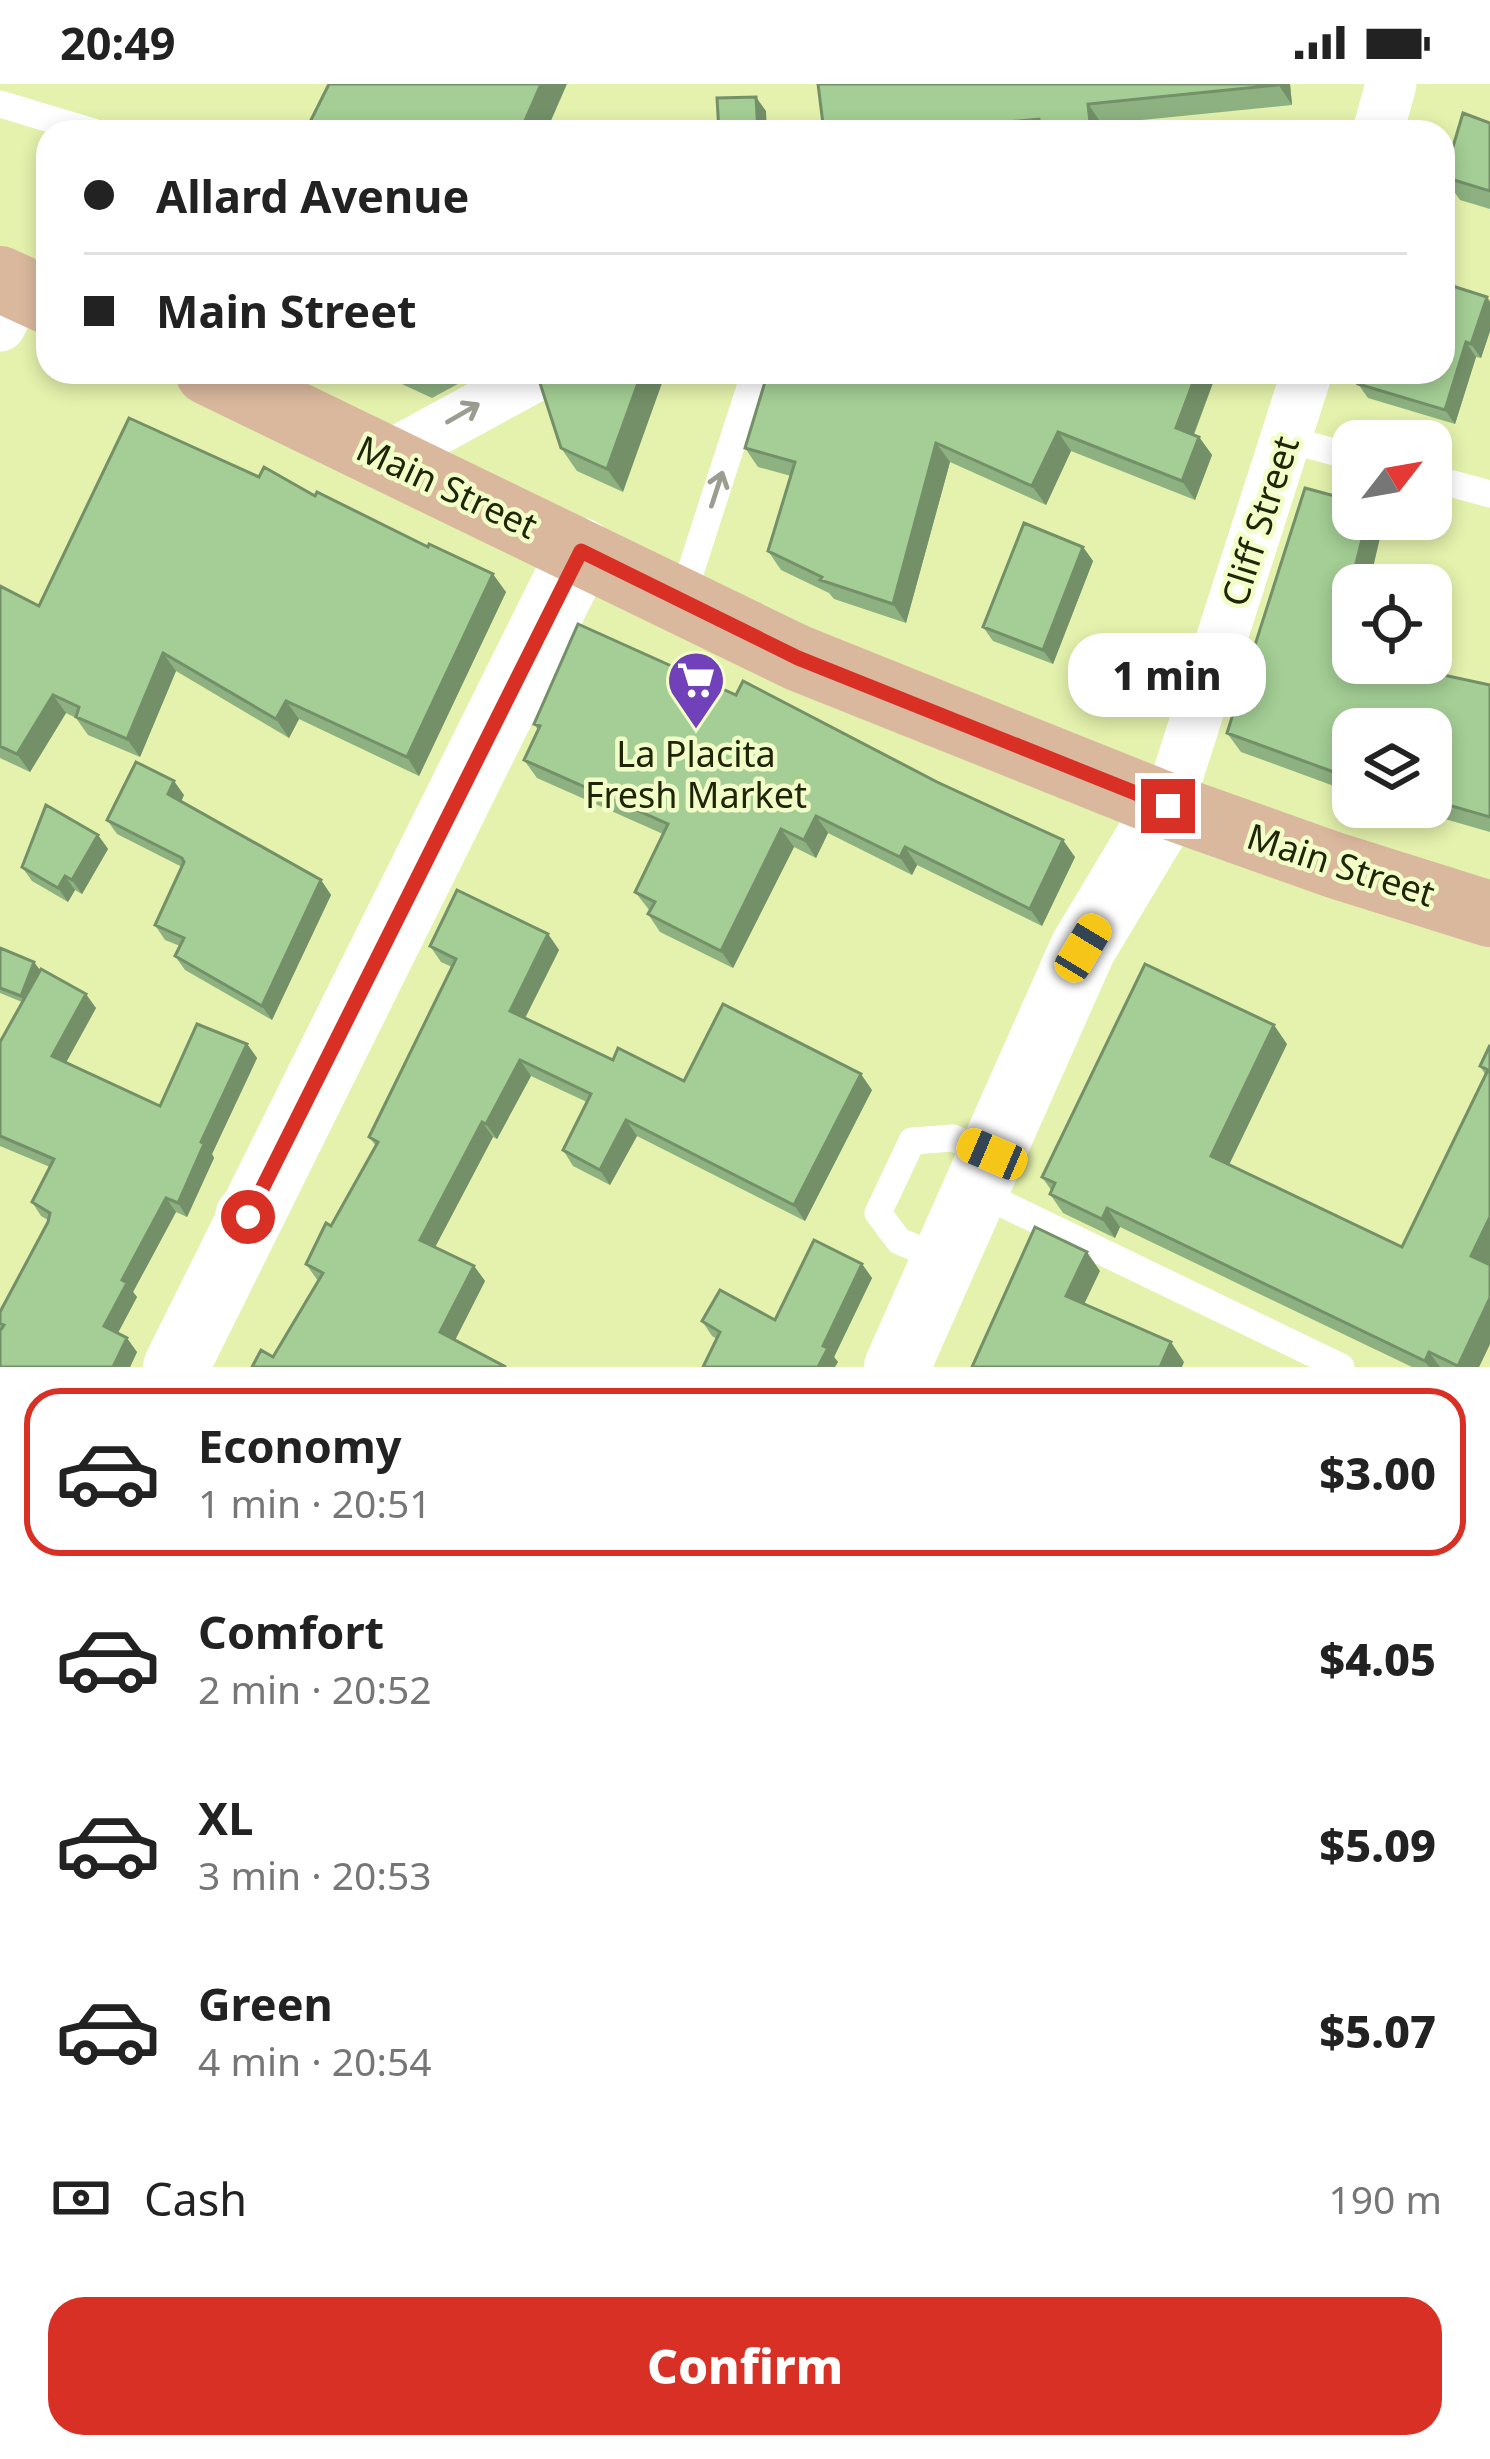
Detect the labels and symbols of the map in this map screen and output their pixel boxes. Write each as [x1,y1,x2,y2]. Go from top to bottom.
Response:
one-way arrow [445,401,480,425]
north arrow [1332,420,1452,540]
street label: Main Street [349,423,546,550]
street label: Cliff Street [1209,430,1310,612]
one-way arrow [708,471,730,509]
callout: 1 min [1069,632,1267,716]
supermarket icon: La Placita Fresh Market [665,649,727,731]
place label: La Placita Fresh Market [585,729,807,819]
route end [1141,779,1195,833]
street label: Main Street [1241,811,1441,918]
car [1049,908,1117,988]
car [952,1123,1032,1185]
route start [221,1190,275,1244]

